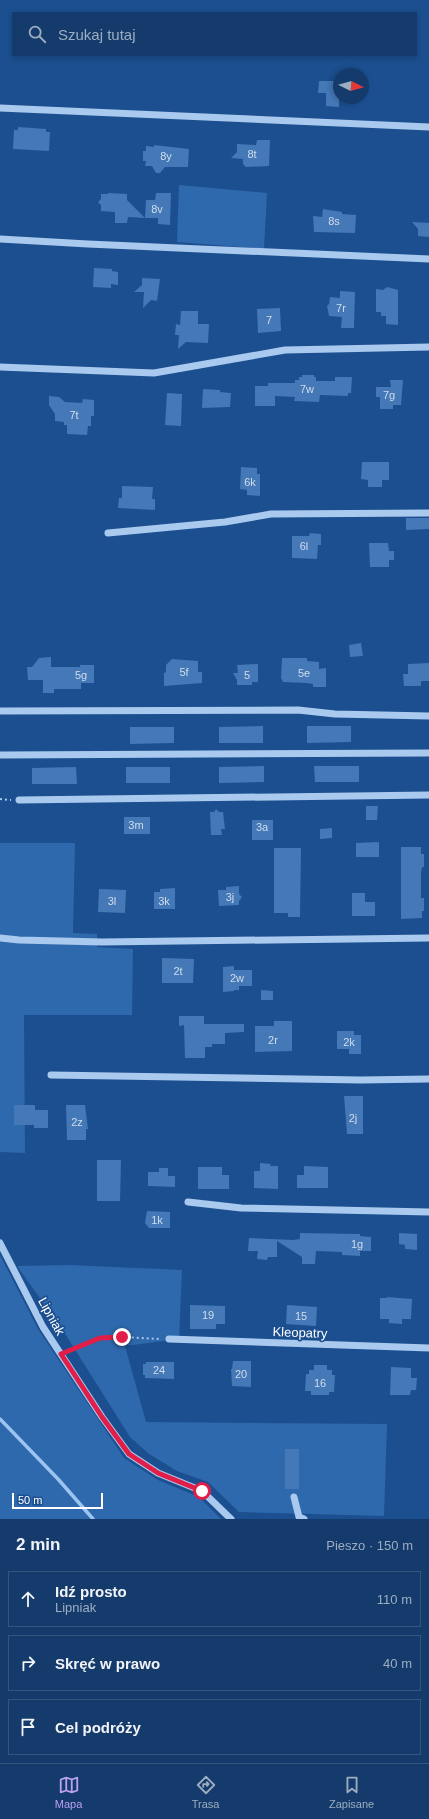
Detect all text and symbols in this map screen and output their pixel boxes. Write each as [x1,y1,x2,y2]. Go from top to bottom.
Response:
search box [12,12,417,56]
icon: search [26,23,48,45]
text: Szukaj tutaj [58,26,136,43]
north arrow [333,68,369,104]
house number: 8t [247,148,257,160]
house number: 8y [160,150,172,162]
house number: 8v [151,203,163,215]
house number: 8s [328,215,340,227]
house number: 7r [336,302,346,314]
house number: 7 [266,314,272,326]
house number: 7w [300,383,314,395]
house number: 7g [383,389,395,401]
house number: 7t [69,409,79,421]
house number: 6k [244,476,256,488]
house number: 6l [300,540,308,552]
house number: 5f [179,666,190,678]
house number: 5e [298,667,310,679]
house number: 5g [75,669,87,681]
house number: 5 [244,669,250,681]
house number: 3m [128,819,144,831]
house number: 3a [256,821,269,833]
house number: 3j [226,891,234,903]
house number: 3l [108,895,116,907]
house number: 3k [158,895,170,907]
house number: 2t [173,965,183,977]
house number: 2w [230,972,244,984]
house number: 2r [268,1034,278,1046]
house number: 2k [343,1036,355,1048]
house number: 2j [349,1112,357,1124]
house number: 2z [71,1116,83,1128]
house number: 1k [151,1214,163,1226]
house number: 1g [351,1238,363,1250]
street label: Lipniak [35,1295,68,1338]
house number: 19 [202,1309,214,1321]
house number: 15 [295,1310,307,1322]
street label: Kleopatry [272,1324,328,1341]
route end [113,1328,131,1346]
house number: 24 [153,1364,165,1376]
house number: 20 [235,1368,247,1380]
house number: 16 [314,1377,326,1389]
route start [193,1482,211,1500]
scale bar [12,1491,103,1510]
text: 50 m [18,1494,42,1506]
text: 2 min [16,1535,60,1554]
text: Pieszo · 150 m [326,1538,413,1553]
text: Idź prosto [55,1583,127,1600]
icon: ahead [17,1588,39,1610]
text: 110 m [377,1592,412,1607]
text: Lipniak [55,1600,96,1615]
icon: right [17,1652,39,1674]
text: Skręć w prawo [55,1655,160,1672]
text: 40 m [383,1656,412,1671]
icon: arrive [17,1716,39,1738]
text: Cel podróży [55,1719,141,1736]
tab: Mapa [55,1774,82,1810]
tab: Trasa [192,1774,219,1810]
tab: Zapisane [329,1774,374,1810]

